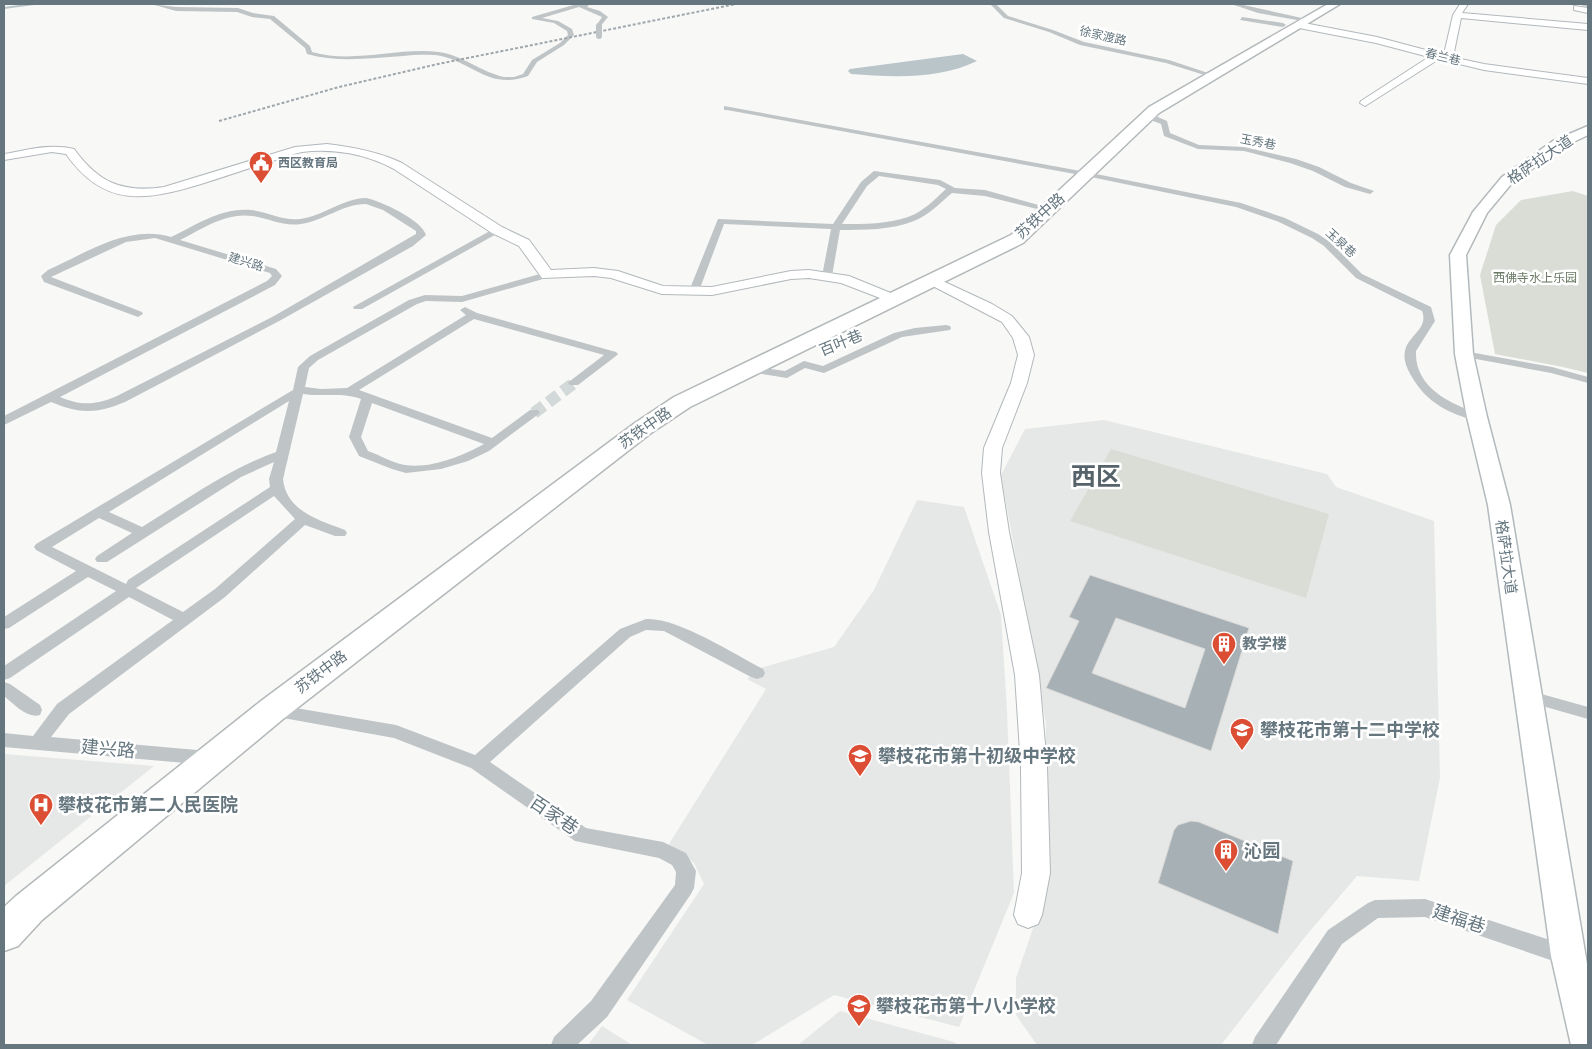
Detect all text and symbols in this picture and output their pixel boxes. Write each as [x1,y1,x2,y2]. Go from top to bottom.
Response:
street label: 徐家渡路 [1078,22,1128,49]
street label: 春兰巷 [1424,44,1463,69]
street label: 玉秀巷 [1239,130,1277,153]
street label: 格萨拉大道 [1503,130,1577,189]
public building icon: 西区教育局 [248,150,274,184]
place label: 西区教育局 [278,154,338,171]
street label: 苏铁中路 [1010,188,1069,244]
street label: 玉泉巷 [1322,224,1360,261]
street label: 建兴路 [226,248,266,275]
park label: 西佛寺水上乐园 [1493,269,1577,286]
street label: 百叶巷 [816,324,866,361]
street label: 苏铁中路 [614,402,675,453]
district label: 西区 [1071,458,1121,493]
street label: 格萨拉大道 [1491,518,1522,596]
building icon: 教学楼 [1211,631,1237,665]
place label: 教学楼 [1242,633,1287,654]
street label: 苏铁中路 [290,645,351,698]
school or university icon: 攀枝花市第十二中学校 [1229,717,1255,751]
place label: 攀枝花市第十二中学校 [1260,717,1440,741]
street label: 建兴路 [80,734,136,762]
school or university icon: 攀枝花市第十初级中学校 [847,743,873,777]
place label: 攀枝花市第十初级中学校 [878,743,1076,767]
street label: 百家巷 [525,789,584,839]
hospital icon: 攀枝花市第二人民医院 [28,792,54,826]
place label: 攀枝花市第二人民医院 [58,792,238,816]
building icon: 沁园 [1213,838,1239,872]
place label: 沁园 [1244,838,1280,862]
street label: 建福巷 [1430,898,1489,938]
school or university icon: 攀枝花市第十八小学校 [846,993,872,1027]
place label: 攀枝花市第十八小学校 [876,993,1056,1017]

